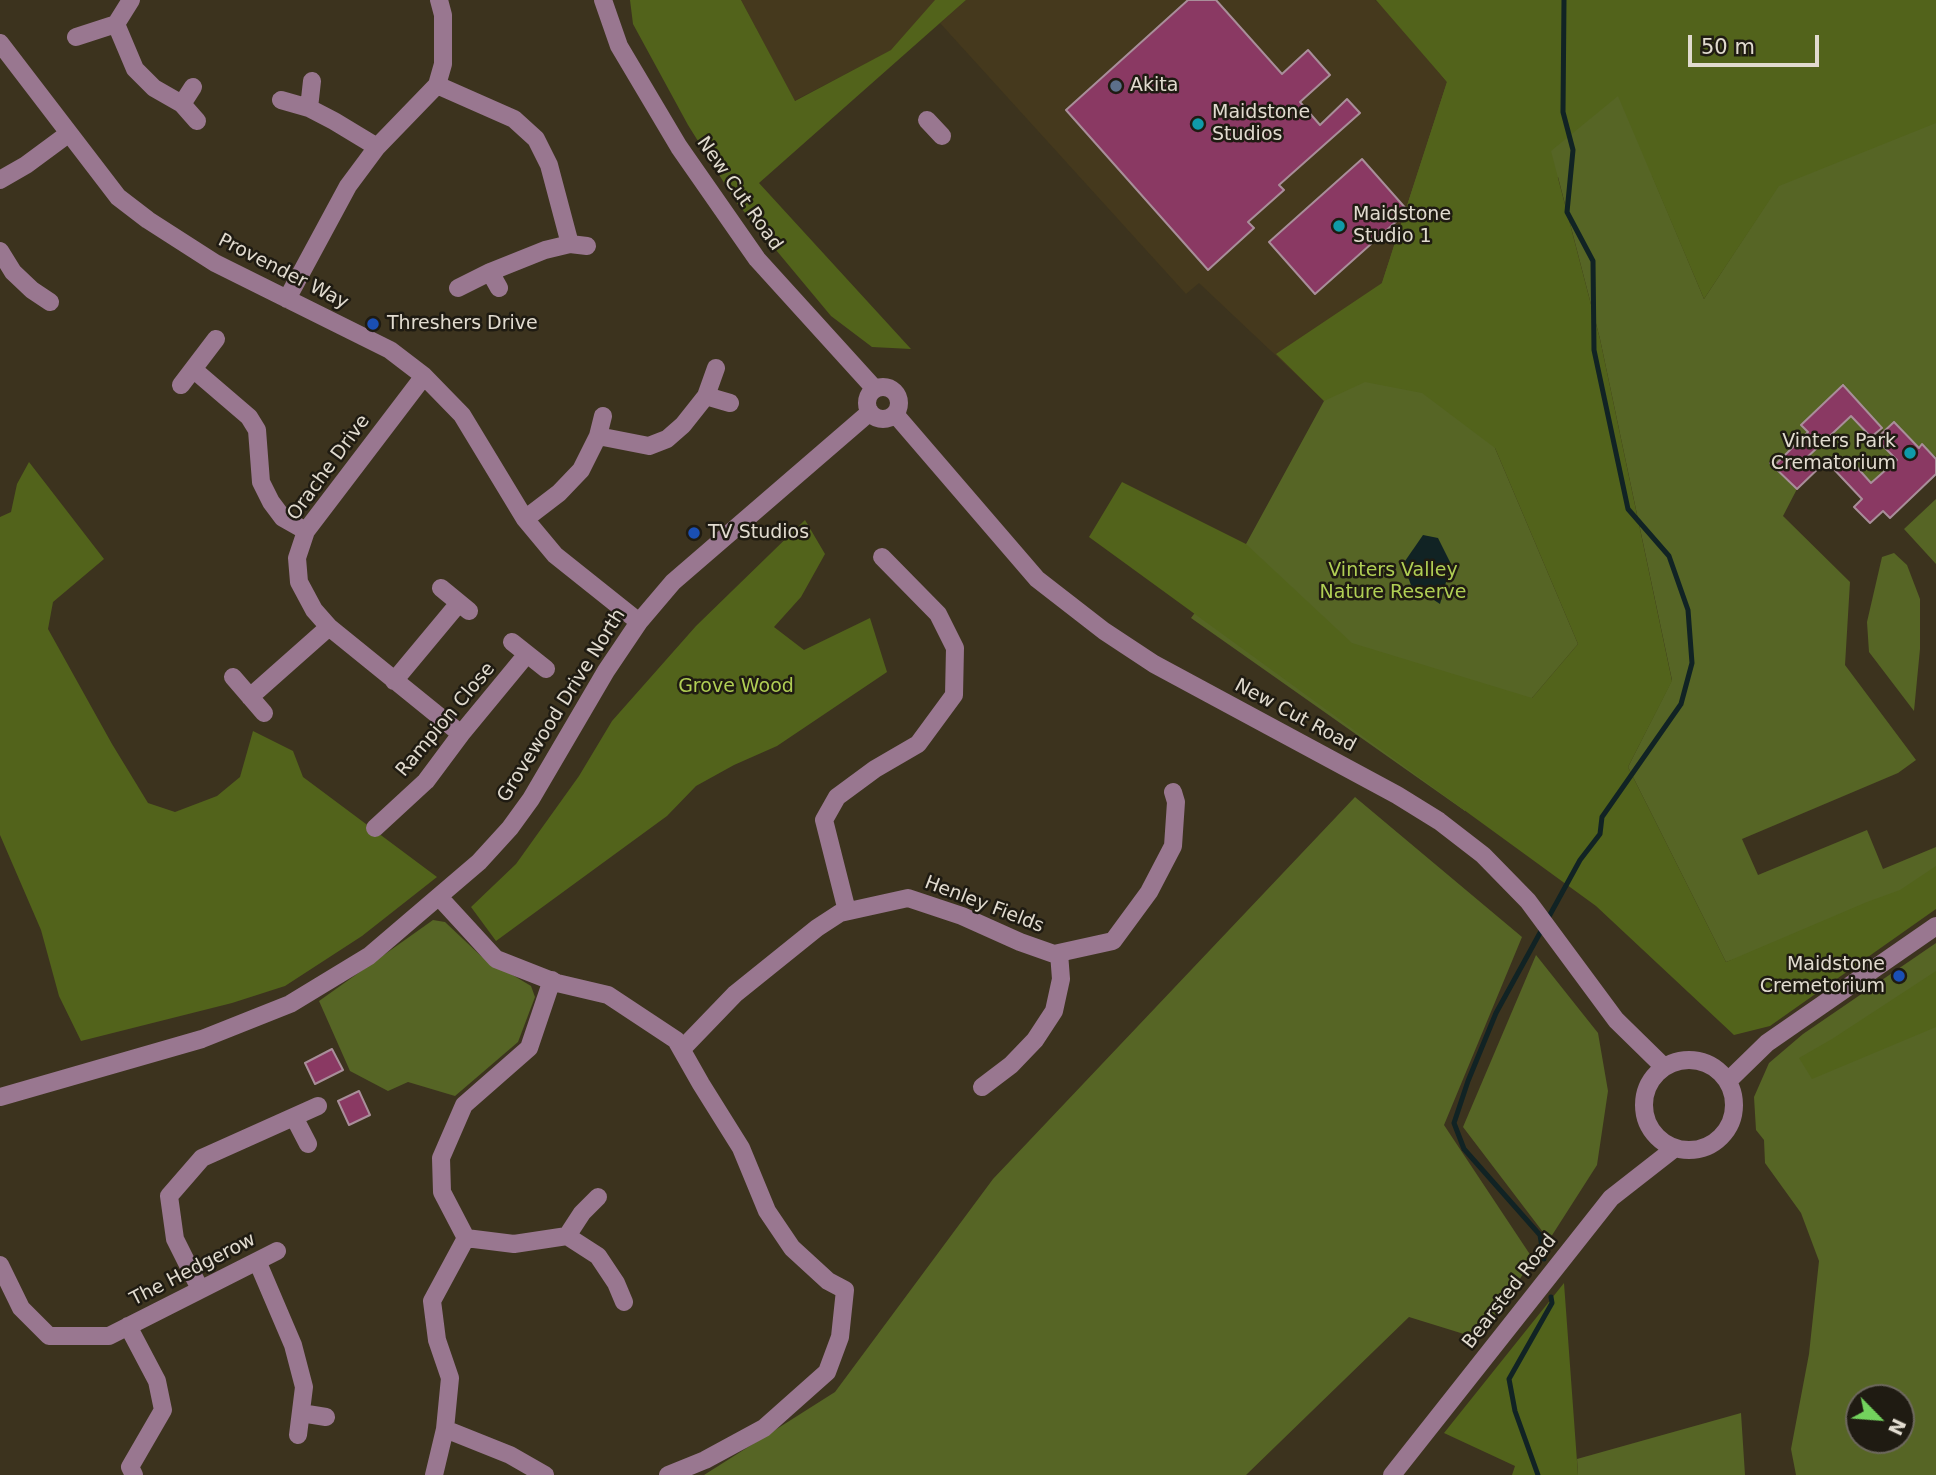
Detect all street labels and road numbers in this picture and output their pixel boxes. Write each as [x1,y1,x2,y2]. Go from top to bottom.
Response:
street label: New Cut Road [691,133,787,255]
street label: Provender Way [214,229,352,315]
street label: Orache Drive [283,411,375,525]
street label: Grovewood Drive North [493,605,631,807]
street label: Rampion Close [392,658,500,782]
street label: New Cut Road [1231,674,1359,758]
street label: Henley Fields [921,872,1047,938]
street label: The Hedgerow [126,1229,260,1311]
street label: Bearsted Road [1458,1230,1562,1354]

